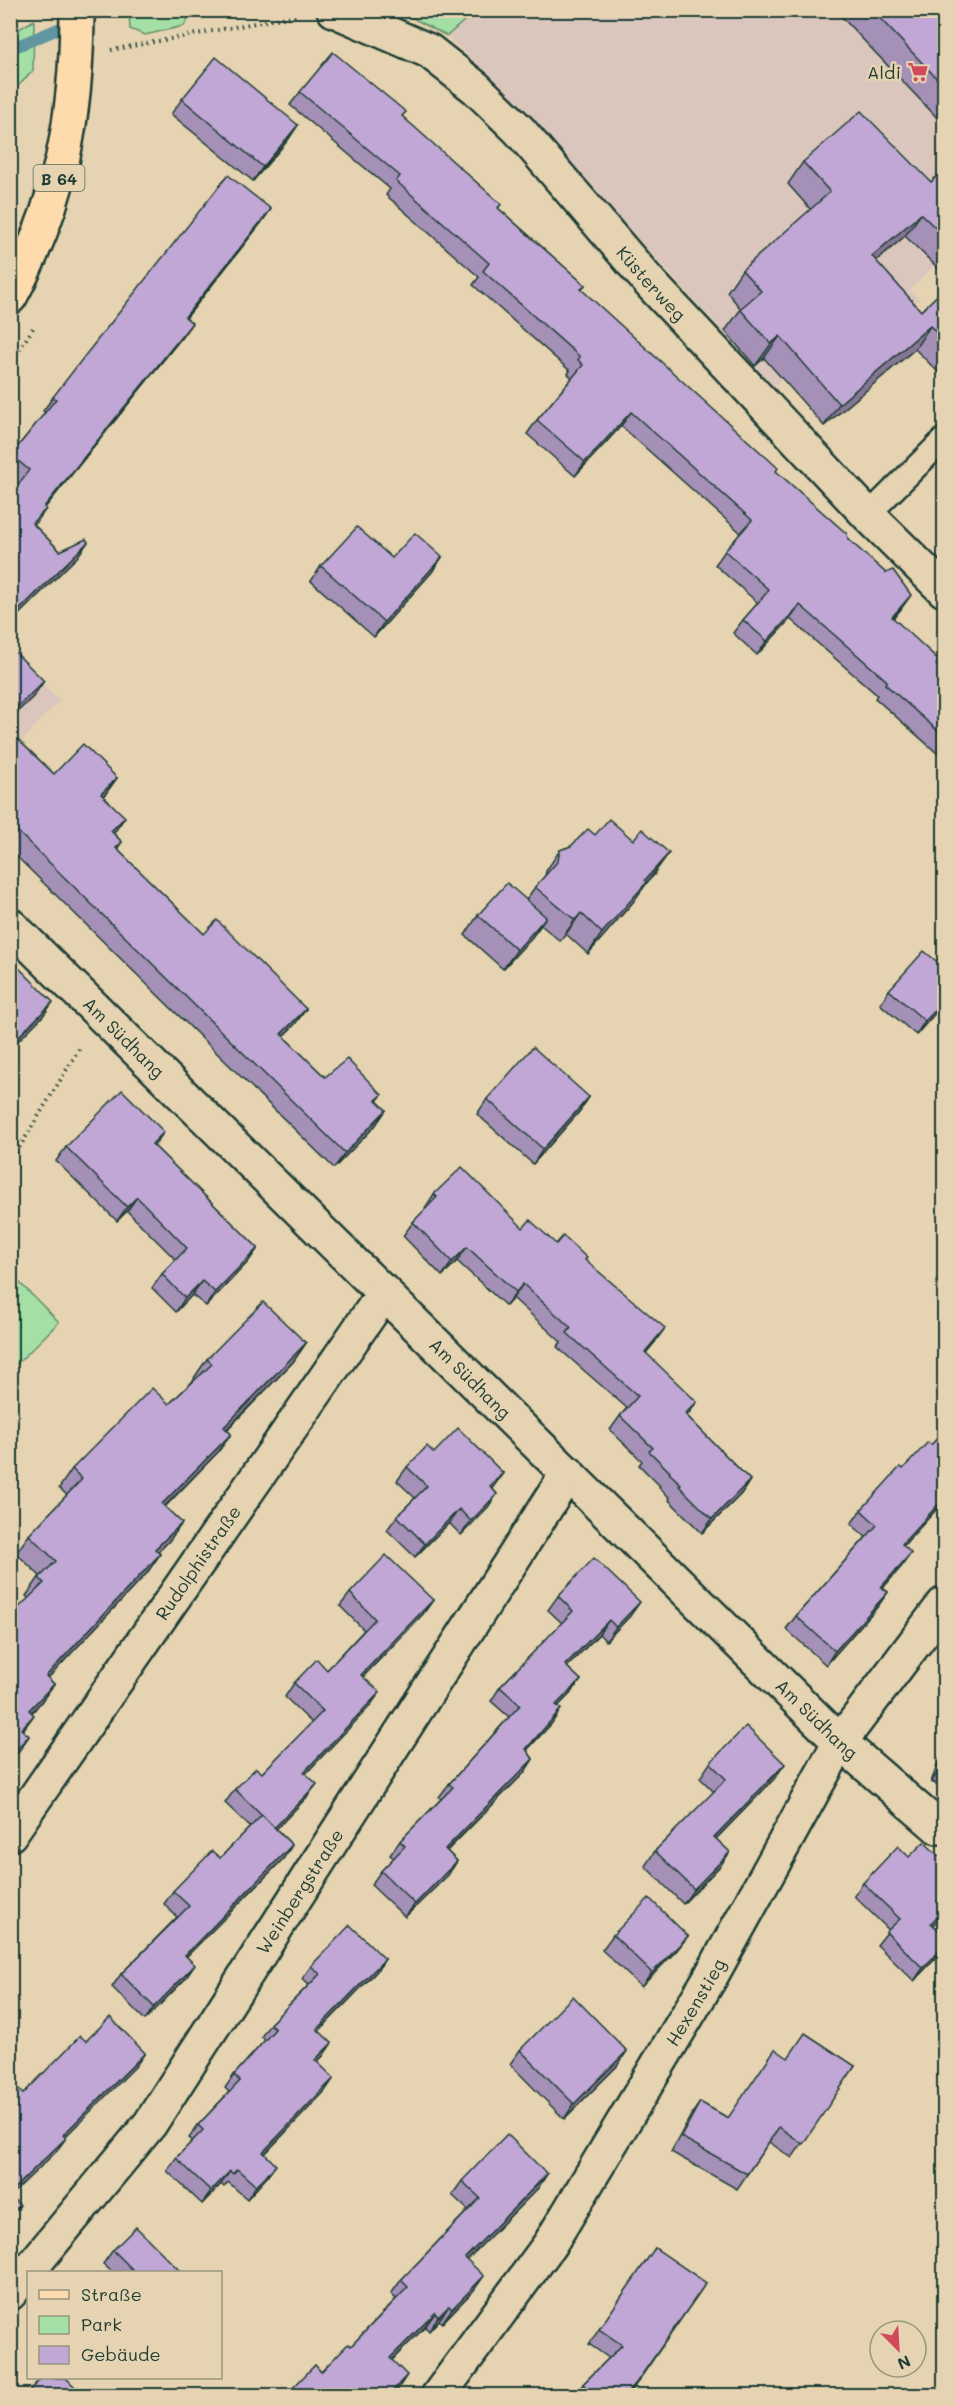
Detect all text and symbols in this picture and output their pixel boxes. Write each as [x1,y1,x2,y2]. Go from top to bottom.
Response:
place label: Aldi [867,60,901,84]
supermarket icon: Aldi [906,60,930,84]
road number: B 64 [34,165,84,191]
street label: Küsterweg [611,241,692,326]
street label: Am Südhang [78,992,170,1083]
street label: Am Südhang [424,1333,517,1424]
street label: Rudolphistraße [150,1501,246,1625]
street label: Am Südhang [771,1673,863,1764]
street label: Weinbergstraße [250,1824,348,1958]
street label: Hexenstieg [660,1954,731,2050]
legend [27,2271,222,2379]
text: Straße [81,2282,142,2306]
text: Park [81,2312,122,2336]
north arrow [868,2319,928,2379]
text: Gebäude [81,2342,161,2366]
text: N [894,2351,914,2375]

